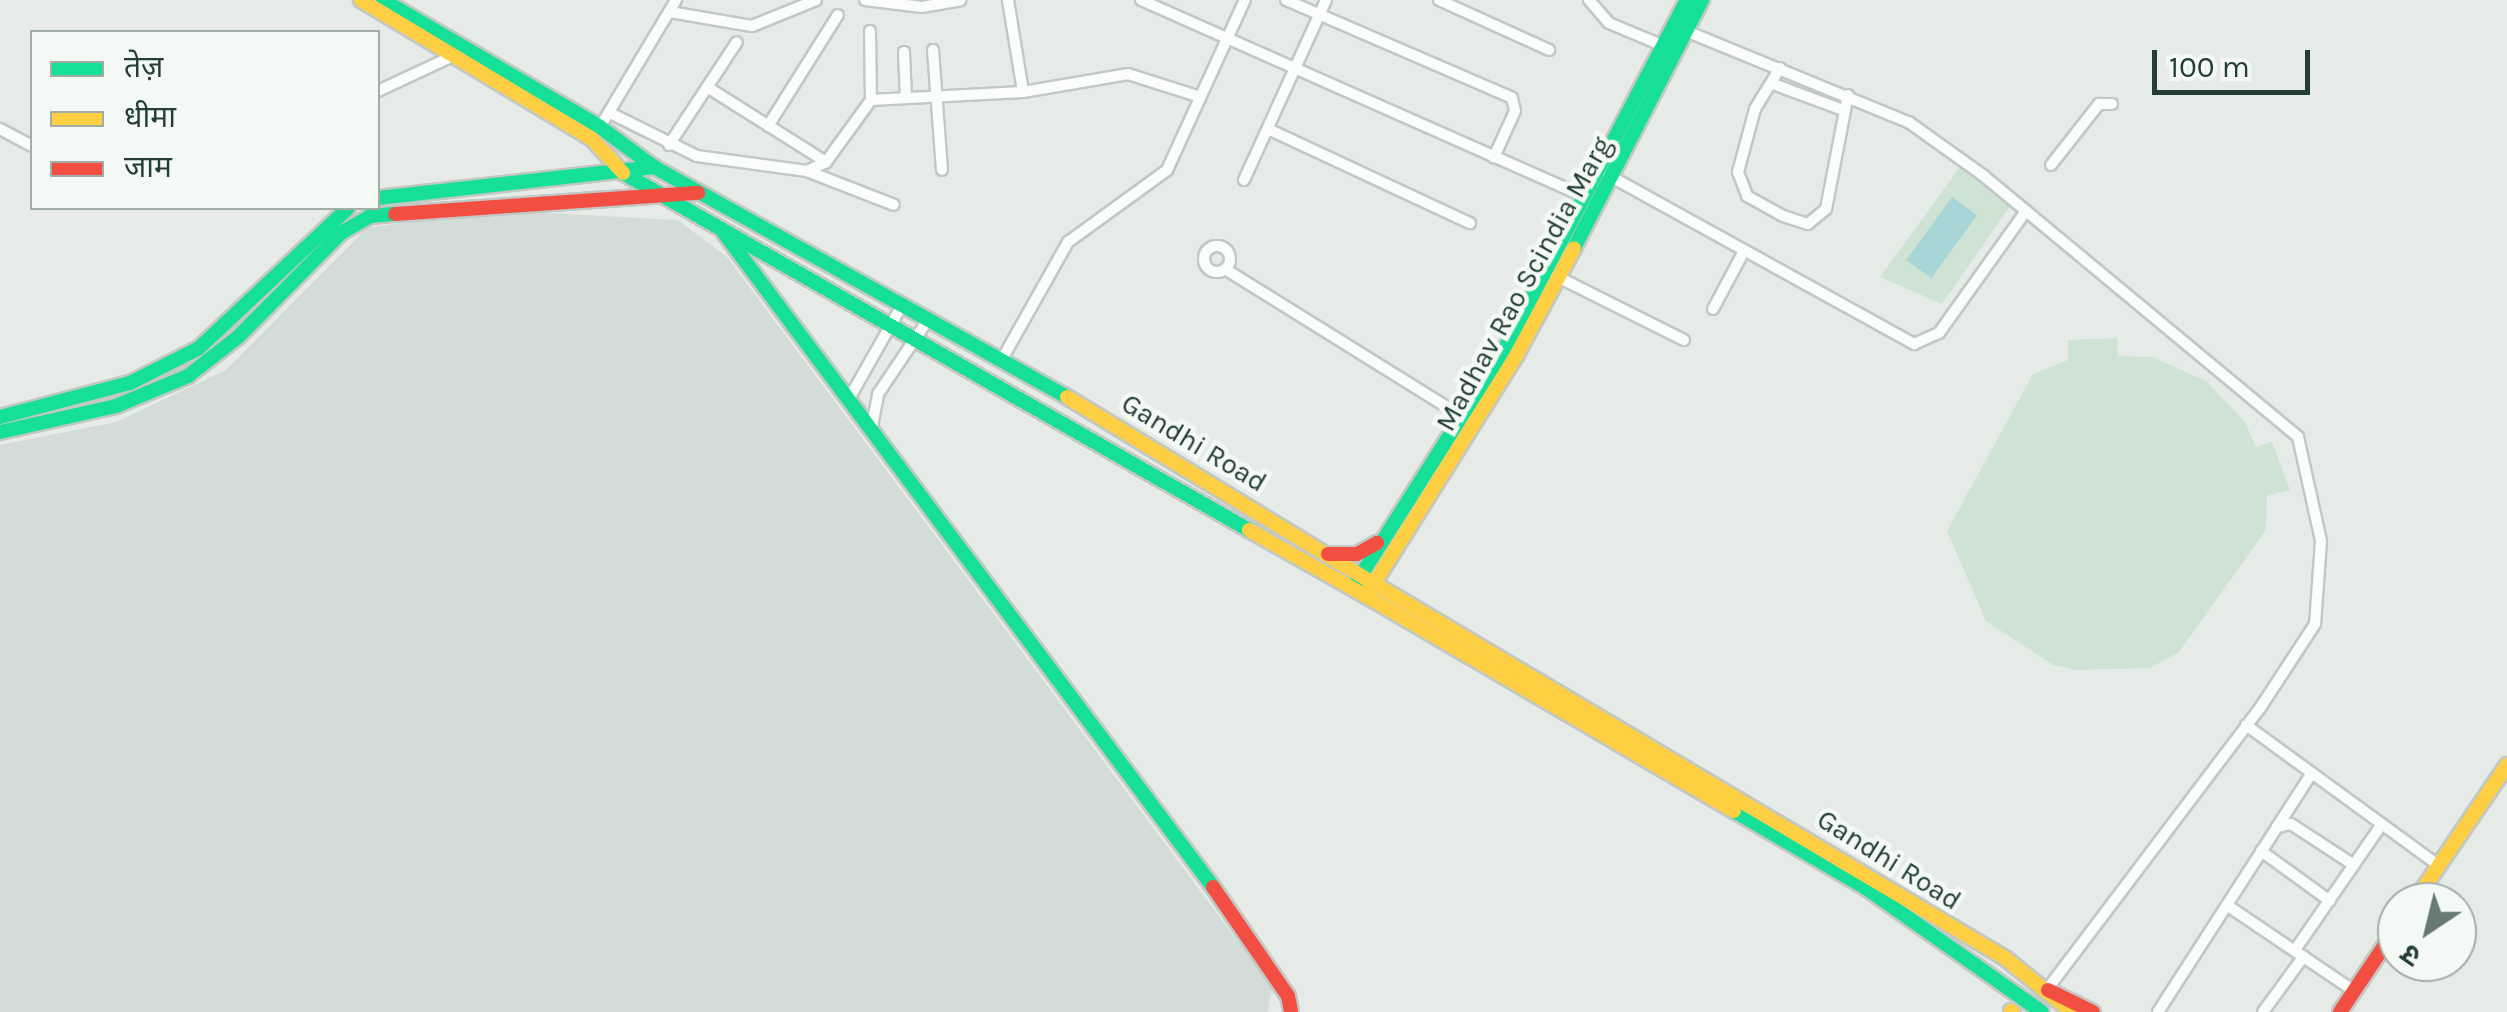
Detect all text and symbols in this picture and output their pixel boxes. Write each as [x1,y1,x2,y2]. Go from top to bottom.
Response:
legend [30,30,380,210]
scale bar [2157,30,2314,92]
text: तेज़ [124,49,163,85]
text: 100 m [2169,49,2250,85]
text: धीमा [124,99,176,135]
street label: Madhav Rao Scindia Marg [1429,131,1619,437]
text: जाम [124,149,172,185]
street label: Gandhi Road [1115,387,1273,499]
street label: Gandhi Road [1811,802,1967,918]
north arrow [2377,882,2477,982]
text: उ [2394,937,2427,974]

